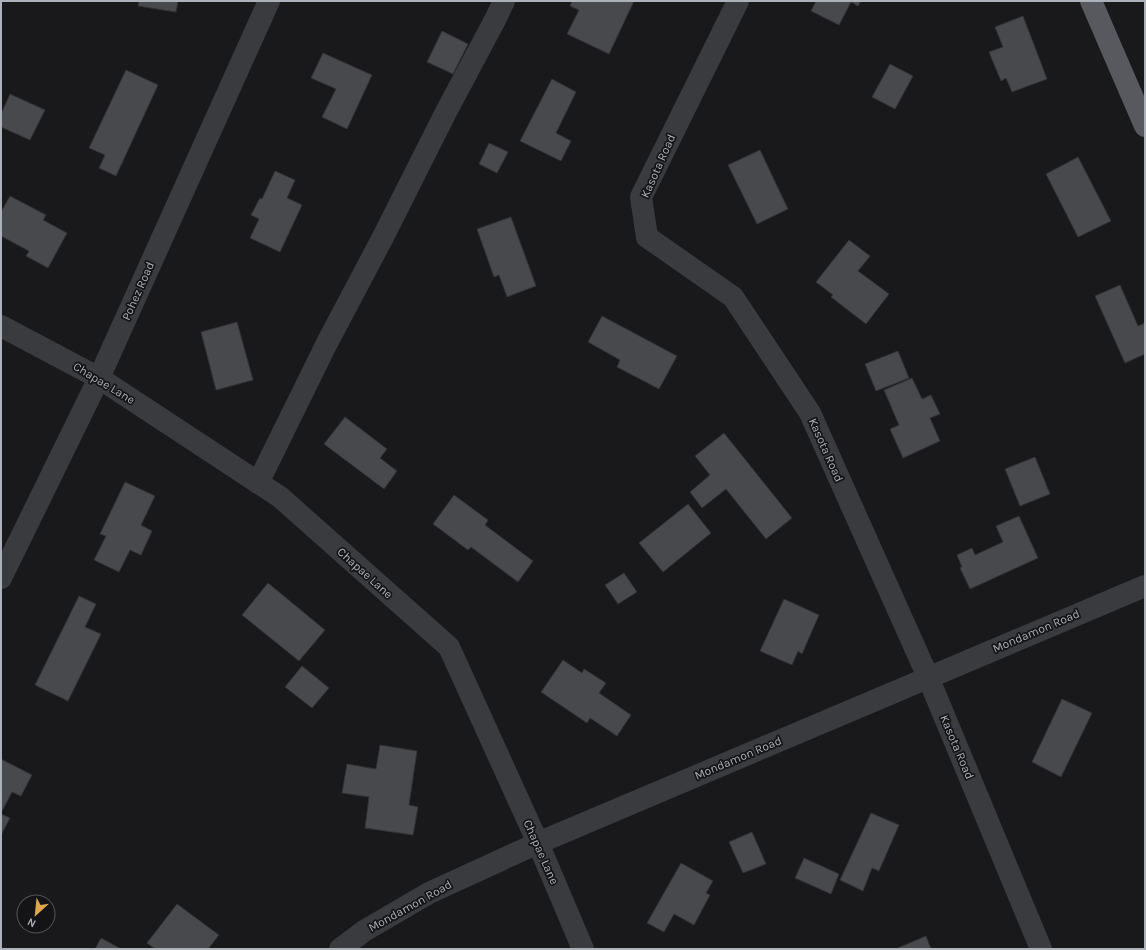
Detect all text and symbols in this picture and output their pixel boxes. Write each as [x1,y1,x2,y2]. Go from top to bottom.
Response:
street label: Kasota Road [638,132,678,200]
street label: Pohez Road [119,259,157,323]
street label: Chapae Lane [71,359,137,407]
street label: Kasota Road [806,416,846,484]
street label: Chapae Lane [335,545,395,601]
street label: Mondamon Road [990,606,1082,656]
street label: Kasota Road [937,713,977,781]
street label: Mondamon Road [692,733,784,783]
street label: Chapae Lane [520,817,562,887]
street label: Mondamon Road [366,877,454,935]
north arrow [16,894,56,934]
text: N [25,915,38,930]

